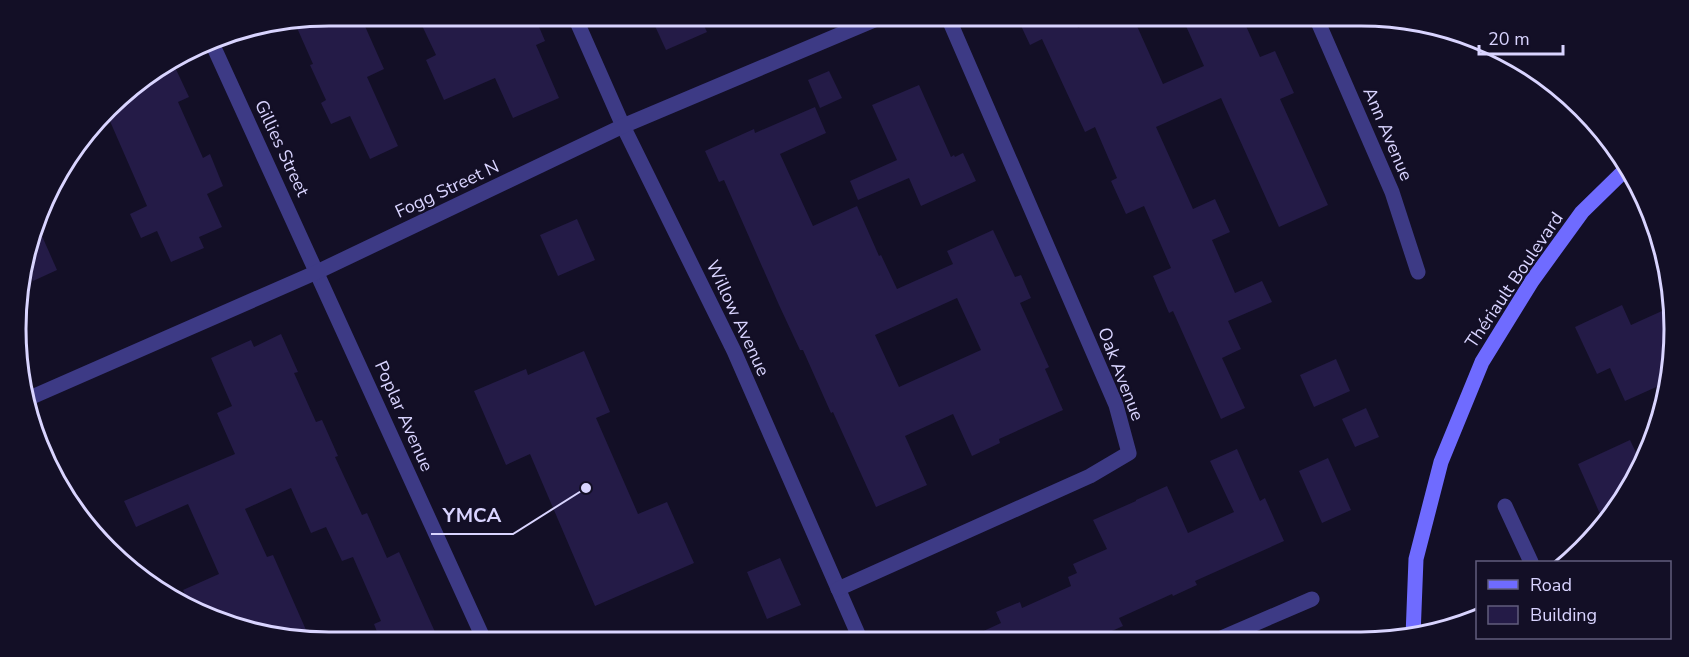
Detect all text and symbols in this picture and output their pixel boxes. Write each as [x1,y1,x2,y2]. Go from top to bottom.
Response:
scale bar [1479,18,1563,56]
text: 20 m [1488,27,1530,51]
street label: Ann Avenue [1358,84,1418,184]
street label: Gillies Street [249,96,315,201]
street label: Fogg Street N [391,154,503,224]
street label: Thériault Boulevard [1459,207,1569,353]
street label: Willow Avenue [701,256,775,380]
street label: Oak Avenue [1092,324,1150,424]
street label: Poplar Avenue [369,357,439,475]
callout: YMCA [431,496,513,534]
text: YMCA [442,502,501,529]
legend [1476,561,1671,639]
text: Road [1530,573,1572,597]
text: Building [1530,603,1597,627]

